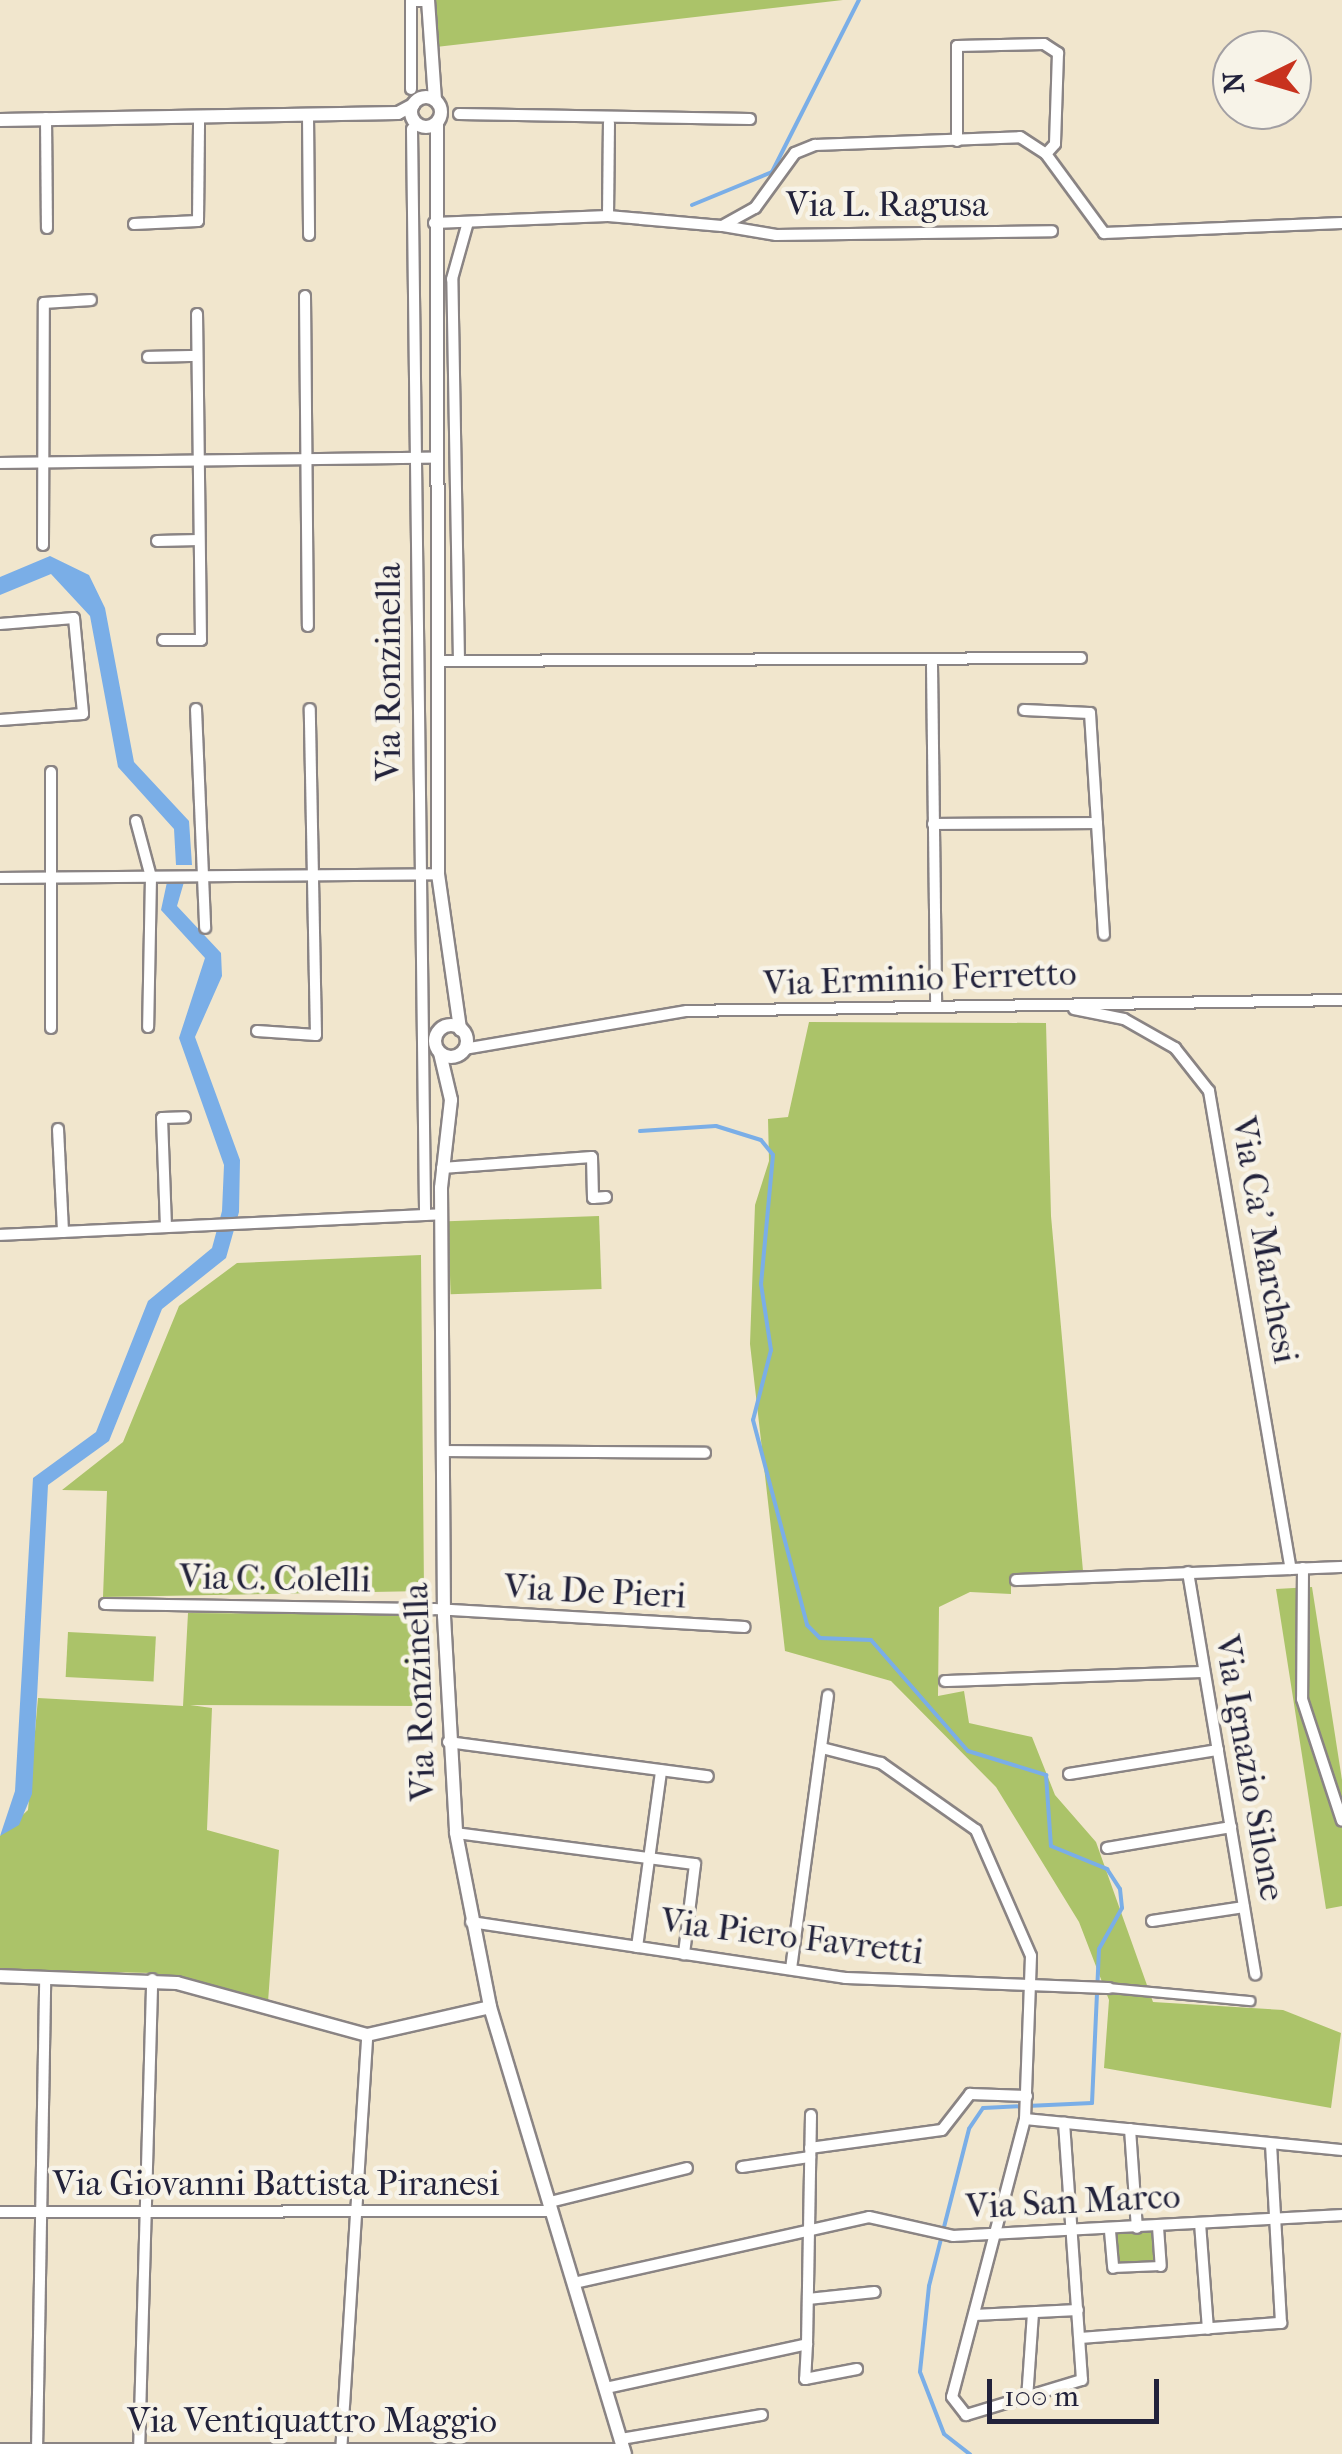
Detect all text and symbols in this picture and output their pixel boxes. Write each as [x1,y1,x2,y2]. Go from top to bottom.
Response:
north arrow [1212,30,1312,130]
text: N [1216,70,1251,95]
street label: Via L. Ragusa [786,184,988,226]
street label: Via Ronzinella [368,563,410,781]
street label: Via Erminio Ferretto [763,953,1077,1005]
street label: Via Ca' Marchesi [1222,1113,1306,1367]
street label: Via C. Colelli [179,1556,371,1602]
street label: Via De Pieri [503,1566,687,1618]
street label: Via Ronzinella [395,1582,445,1802]
street label: Via Ignazio Silone [1205,1632,1293,1904]
street label: Via Piero Favretti [658,1900,926,1974]
street label: Via Giovanni Battista Piranesi [52,2163,500,2205]
street label: Via San Marco [965,2175,1181,2229]
scale bar [992,2359,1164,2421]
text: 100 m [1004,2379,1079,2414]
street label: Via Ventiquattro Maggio [127,2400,497,2442]

